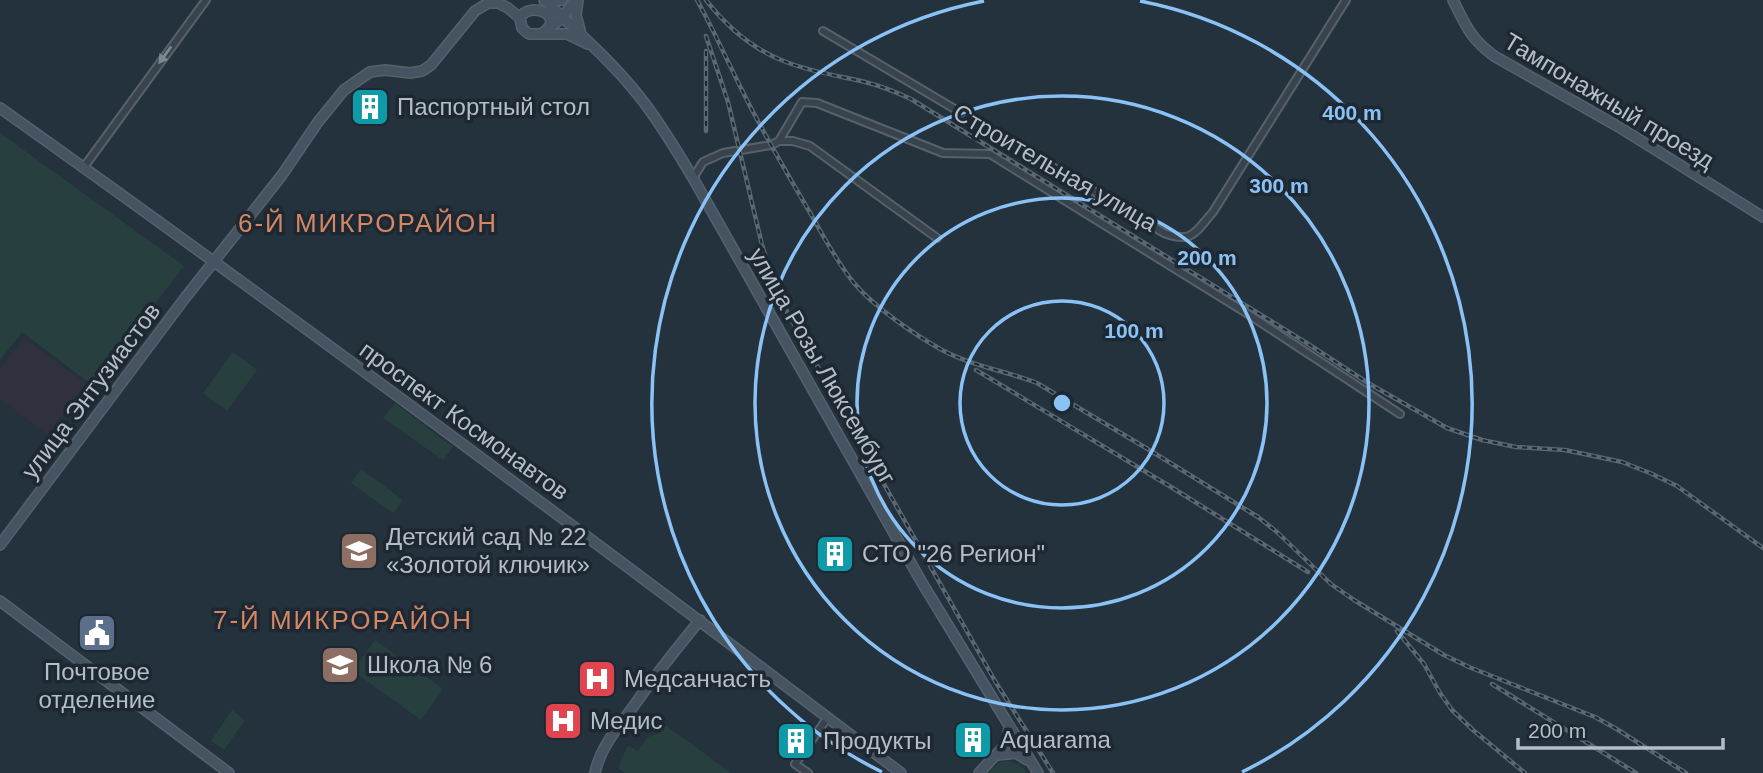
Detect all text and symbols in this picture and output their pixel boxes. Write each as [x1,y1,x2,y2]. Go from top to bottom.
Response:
street label: Тампонажный проезд [1499,27,1719,174]
one-way arrow [159,46,173,64]
building icon: Паспортный стол [349,86,391,128]
place label: Паспортный стол [397,93,590,120]
street label: Строительная улица [949,98,1162,237]
text: 400 m [1322,101,1382,124]
text: 300 m [1249,174,1309,197]
district label: 6-Й МИКРОРАЙОН [238,208,498,238]
street label: улица Розы Люксембург [744,243,901,489]
text: 200 m [1177,246,1237,269]
street label: улица Энтузиастов [16,298,165,484]
text: 100 m [1104,319,1164,342]
street label: проспект Космонавтов [355,336,574,505]
centre of rings [1050,391,1074,415]
place label: Детский сад № 22 «Золотой ключик» [386,523,590,578]
school or university icon: Детский сад № 22 «Золотой ключик» [338,530,380,572]
building icon: СТО "26 Регион" [814,533,856,575]
place label: СТО "26 Регион" [862,540,1045,567]
district label: 7-Й МИКРОРАЙОН [213,605,473,635]
public building icon: Почтовое отделение [76,612,118,654]
school or university icon: Школа № 6 [319,644,361,686]
place label: Школа № 6 [367,651,492,678]
place label: Почтовое отделение [39,658,155,713]
hospital icon: Медсанчасть [576,658,618,700]
place label: Медсанчасть [624,665,771,692]
hospital icon: Медис [542,700,584,742]
scale bar [1518,706,1723,750]
place label: Медис [590,707,663,734]
building icon: Aquarama [952,719,994,761]
text: 200 m [1528,719,1586,742]
building icon: Продукты [775,720,817,762]
place label: Aquarama [1000,726,1111,753]
place label: Продукты [823,727,931,754]

